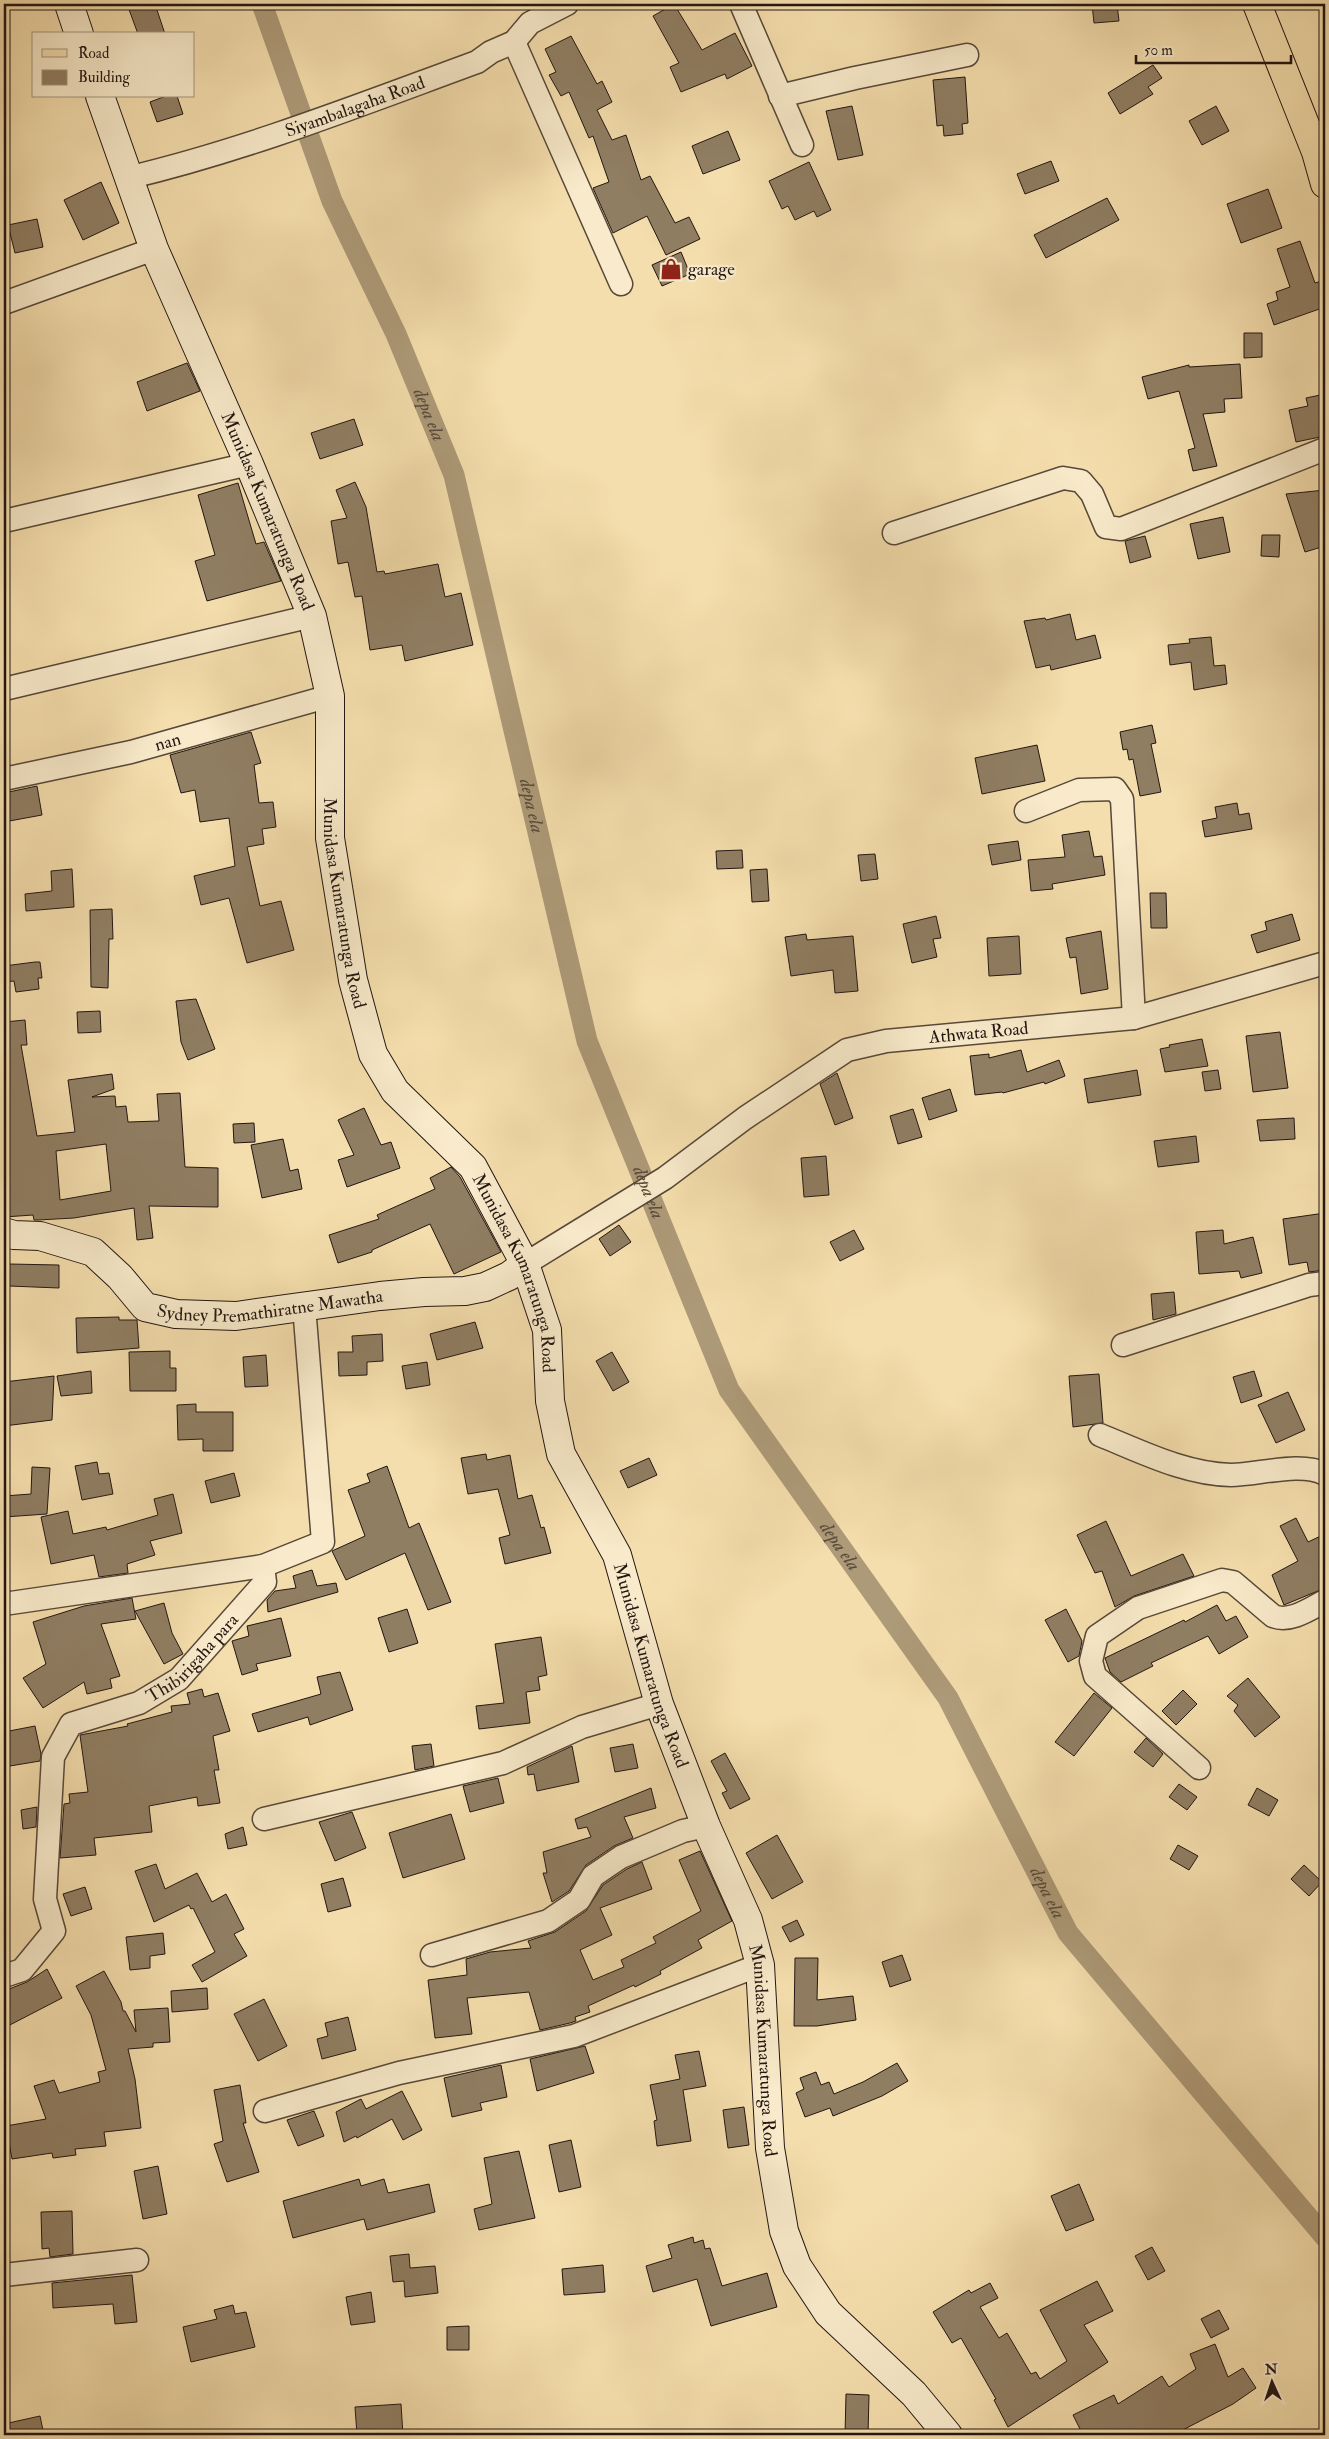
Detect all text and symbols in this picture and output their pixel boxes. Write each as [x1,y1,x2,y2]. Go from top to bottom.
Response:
legend [32,32,195,98]
scale bar [1136,32,1292,64]
text: 50 m [1144,41,1173,60]
text: Road [78,44,110,63]
text: Building [78,68,130,87]
street label: Siyambalagaha Road [282,71,428,142]
shop icon: garage [658,256,684,282]
place label: garage [688,258,735,281]
water label: depa ela [407,384,451,445]
street label: Munidasa Kumaratunga Road [216,408,320,614]
street label: nan [152,727,183,756]
water label: depa ela [514,775,550,836]
street label: Munidasa Kumaratunga Road [319,797,372,1011]
street label: Athwata Road [927,1016,1030,1049]
water label: depa ela [627,1162,670,1223]
street label: Munidasa Kumaratunga Road [467,1170,560,1373]
street label: Sydney Premathiratne Mawatha [155,1284,385,1328]
water label: depa ela [814,1516,866,1576]
street label: Munidasa Kumaratunga Road [608,1560,694,1771]
street label: Thibirigaha para [142,1608,244,1708]
water label: depa ela [1024,1862,1071,1923]
street label: Munidasa Kumaratunga Road [743,1941,783,2159]
north arrow [1246,2356,1296,2406]
text: N [1264,2361,1279,2378]

